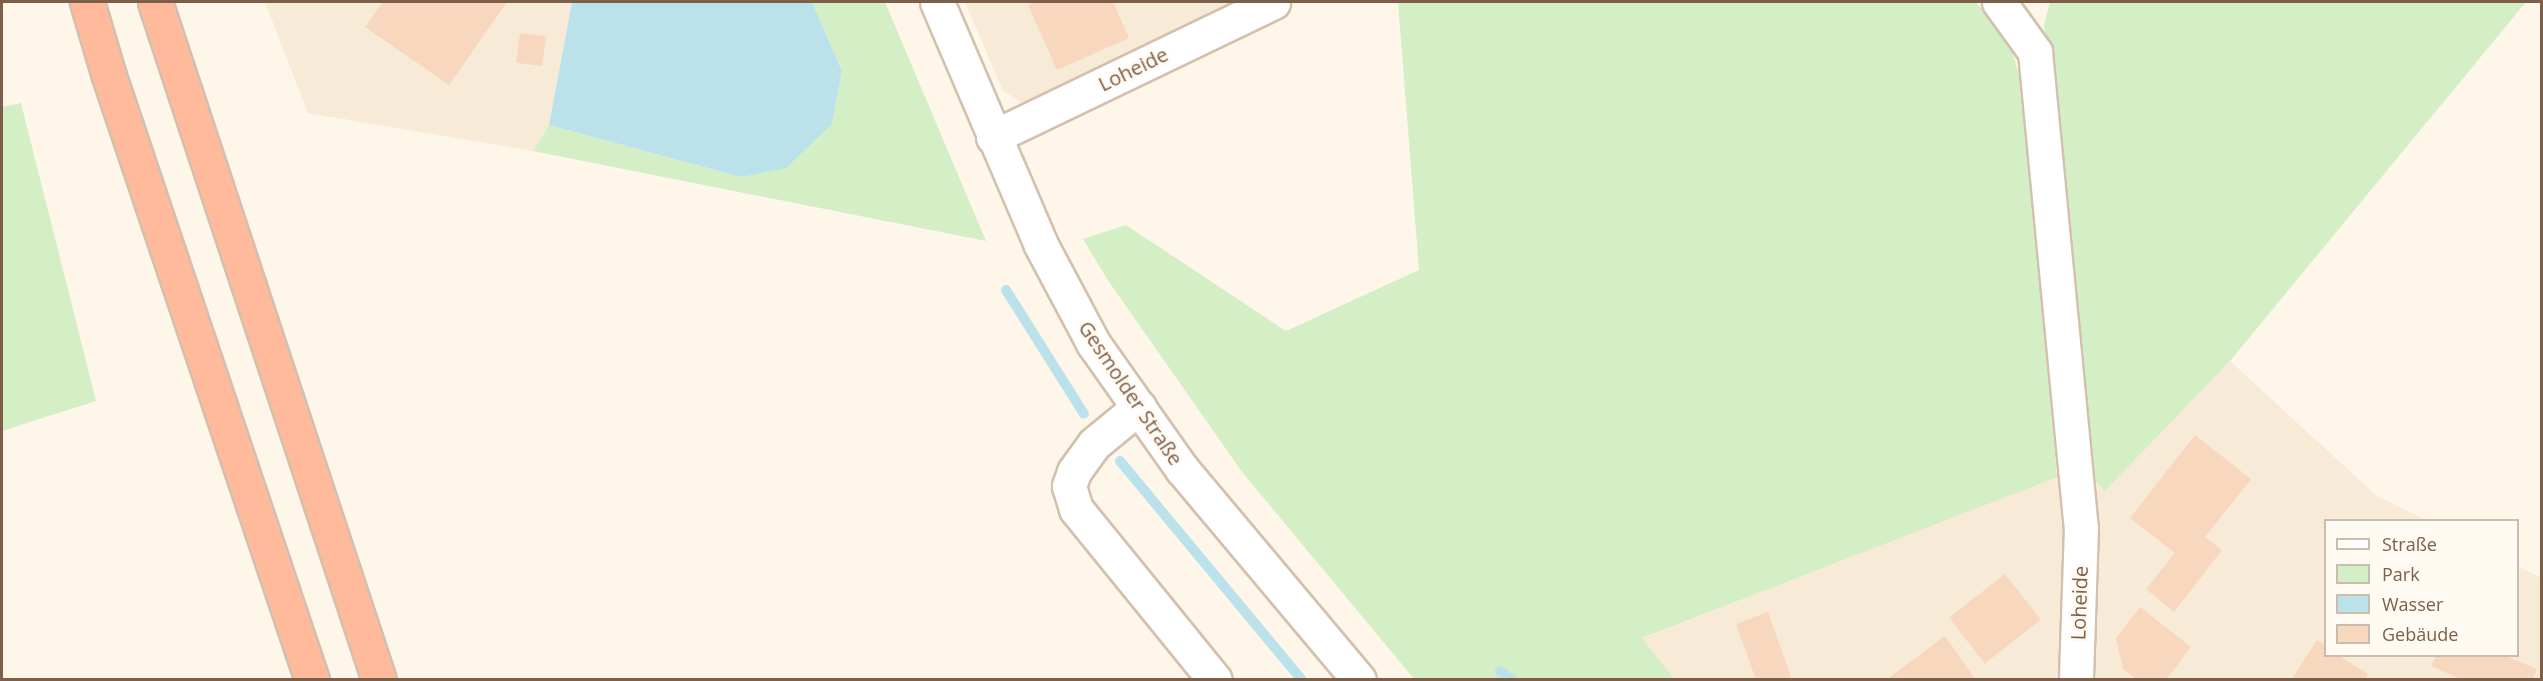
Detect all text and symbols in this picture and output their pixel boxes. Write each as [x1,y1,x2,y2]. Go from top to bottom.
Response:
street label: Loheide [1094,42,1172,96]
street label: Gesmolder Straße [1074,316,1188,470]
legend [2324,519,2519,657]
text: Straße [2382,532,2437,556]
text: Park [2382,562,2420,586]
street label: Loheide [2066,565,2092,641]
text: Wasser [2382,592,2443,616]
text: Gebäude [2382,622,2458,646]

